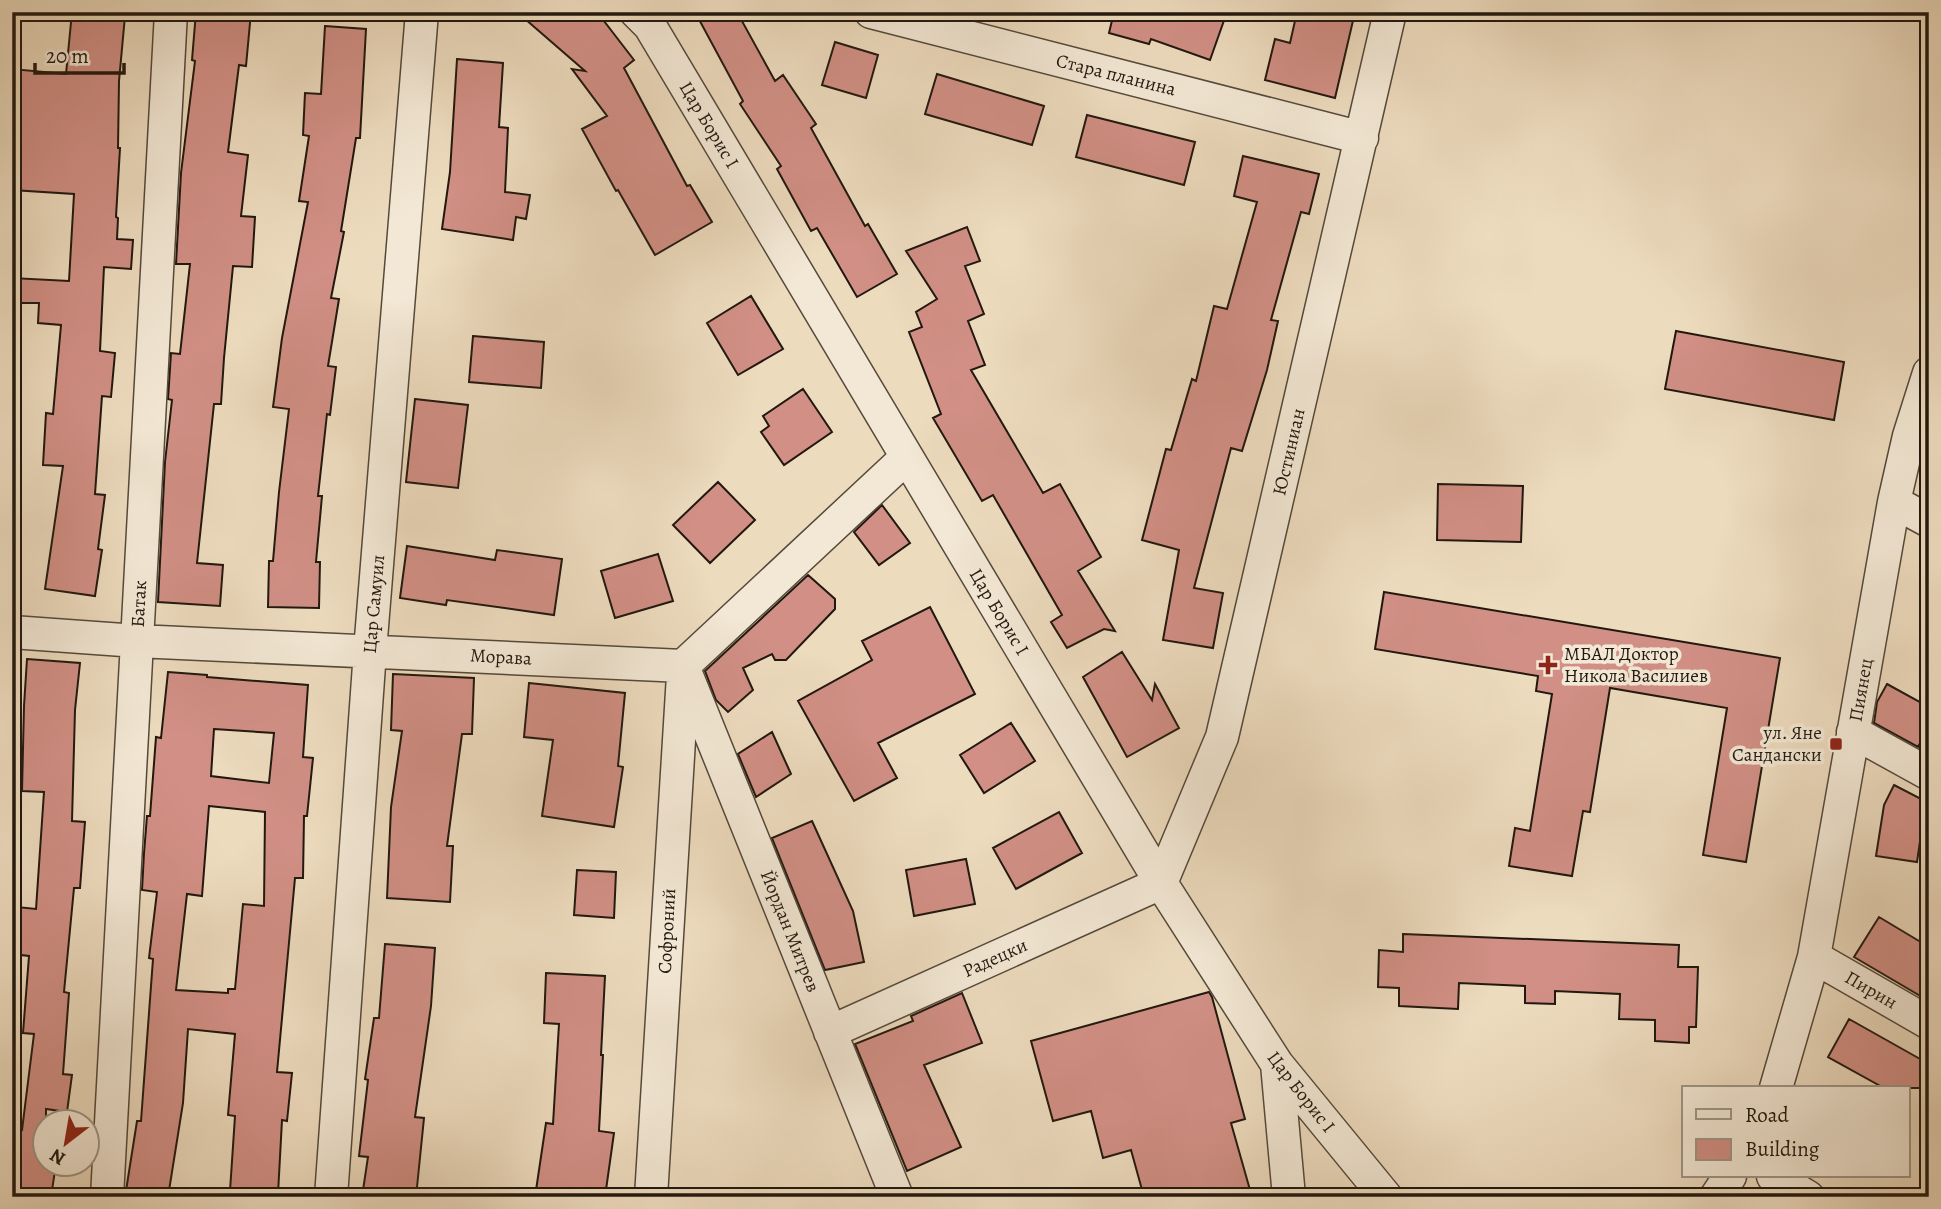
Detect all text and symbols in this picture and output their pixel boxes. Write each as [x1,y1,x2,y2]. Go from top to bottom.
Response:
scale bar [35,32,124,76]
text: 20 m [46,42,89,70]
street label: Стара планина [1053,48,1179,103]
street label: Цар Борис I [673,77,745,173]
street label: Юстиниан [1266,406,1312,498]
street label: Цар Самуил [357,554,391,654]
street label: Цар Борис I [963,564,1035,660]
street label: Батак [125,580,153,628]
place label: МБАЛ Доктор Никола Василиев [1564,641,1708,689]
street label: Морава [469,642,533,672]
marker: МБАЛ Доктор Никола Василиев [1538,655,1558,675]
street label: Пиянец [1843,656,1879,724]
place label: ул. Яне Сандански [1732,720,1822,768]
marker: ул. Яне Сандански [1828,736,1844,752]
street label: Йордан Митрев [754,866,826,996]
street label: Софроний [652,888,682,974]
street label: Радецки [958,932,1032,984]
street label: Пирин [1840,965,1902,1015]
street label: Цар Борис I [1261,1046,1341,1138]
legend [1682,1086,1910,1178]
text: Road [1745,1101,1789,1129]
north arrow [32,1108,102,1178]
text: Building [1745,1135,1820,1163]
text: N [45,1142,70,1171]

